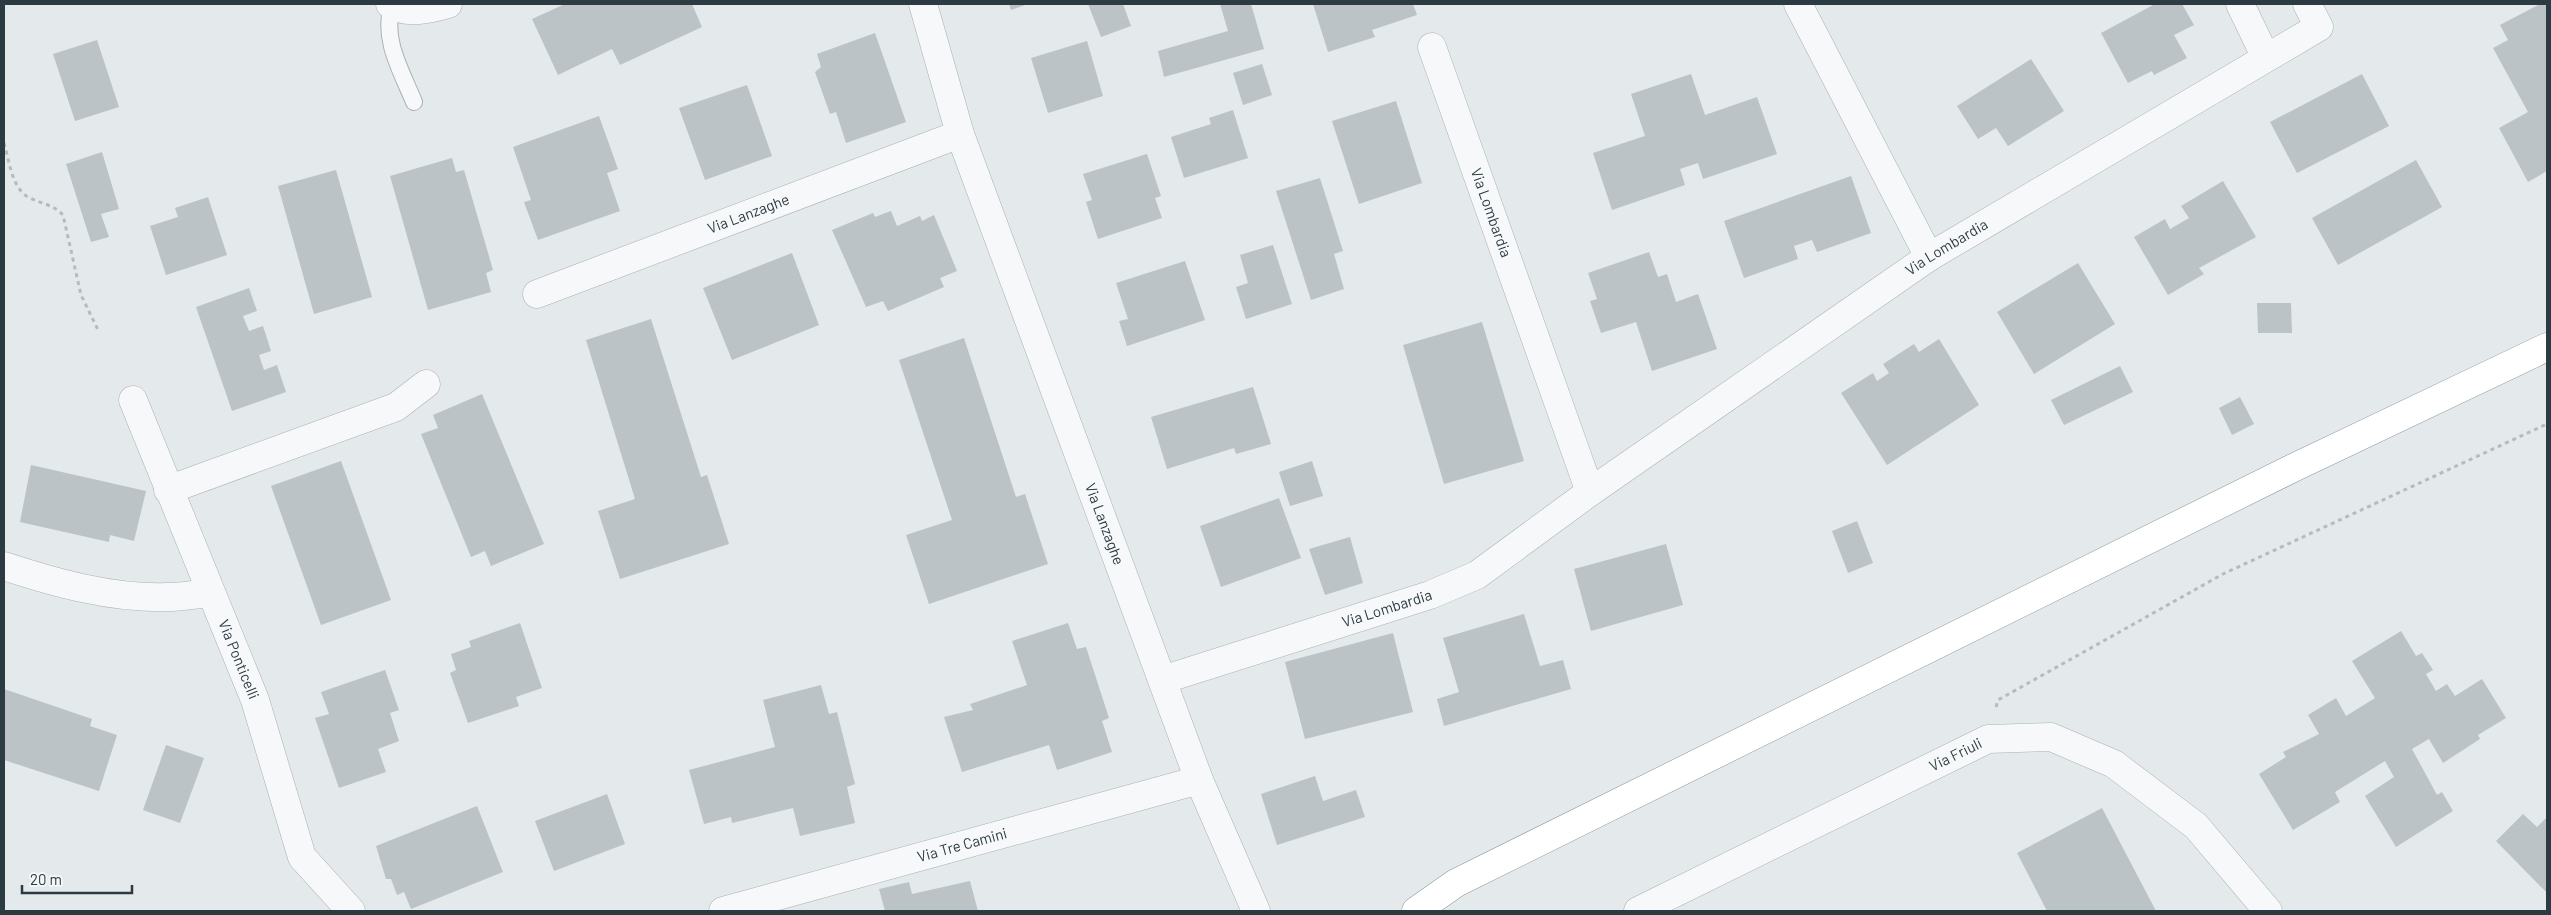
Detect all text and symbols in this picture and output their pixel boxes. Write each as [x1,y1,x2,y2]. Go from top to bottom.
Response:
street label: Via Lombardia [1468,165,1516,260]
street label: Via Lanzaghe [705,189,791,237]
street label: Via Lombardia [1901,214,1991,279]
street label: Via Lanzaghe [1082,480,1129,567]
street label: Via Lombardia [1339,585,1434,630]
street label: Via Ponticelli [215,617,264,701]
street label: Via Friuli [1926,733,1985,774]
street label: Via Tre Camini [915,823,1009,865]
scale bar [22,862,132,894]
text: 20 m [30,870,62,888]

